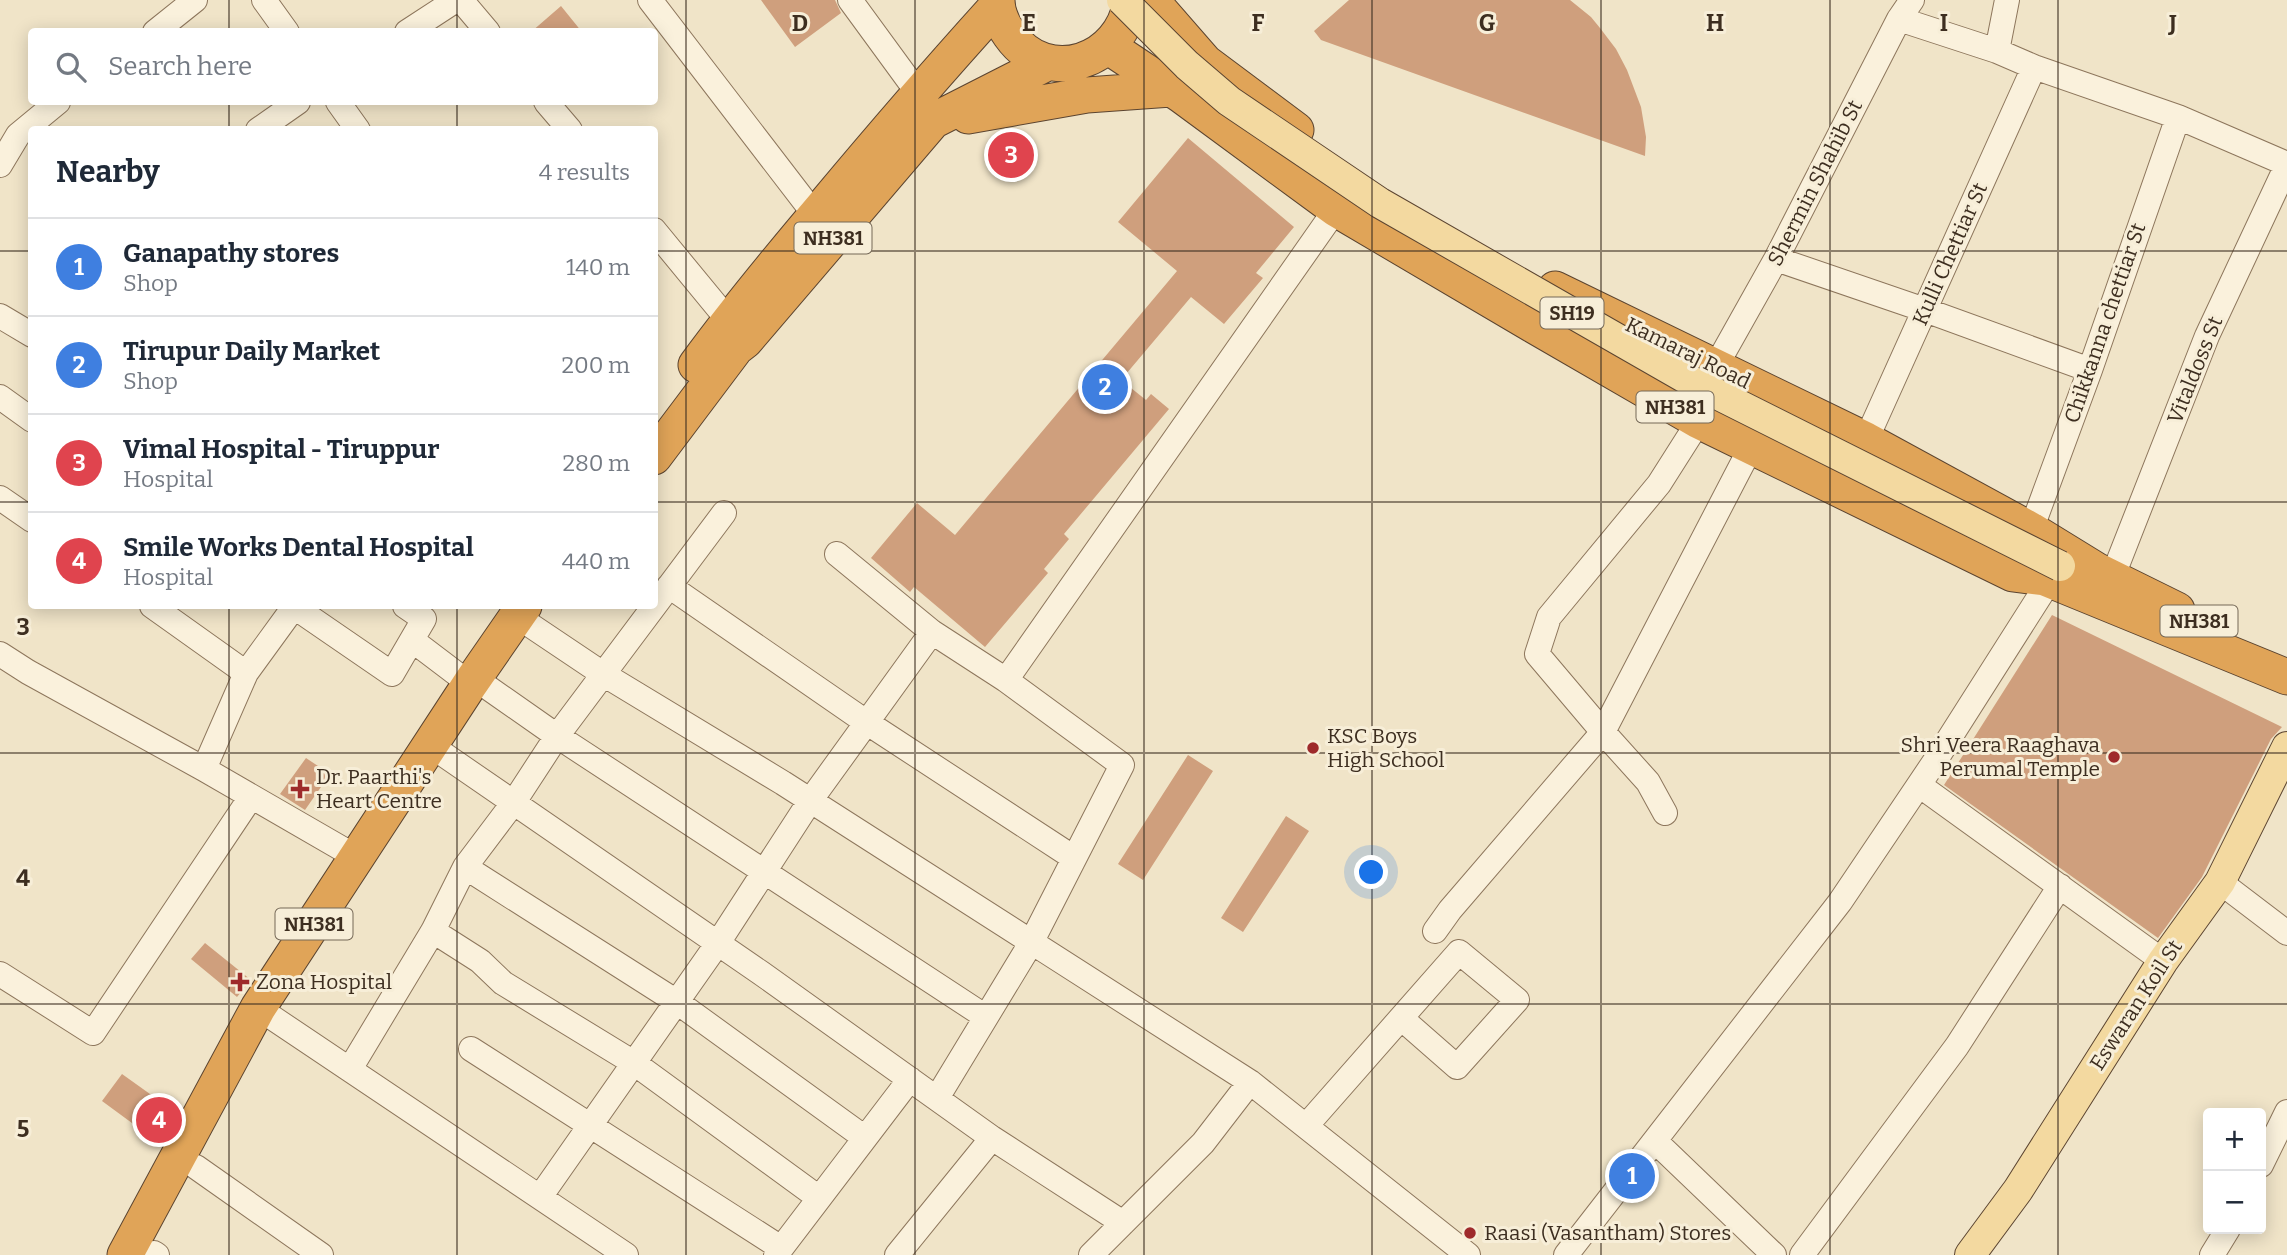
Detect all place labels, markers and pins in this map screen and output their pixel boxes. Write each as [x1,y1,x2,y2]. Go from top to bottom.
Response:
pin: 3 [988,129,1034,181]
pin: 2 [1082,361,1128,413]
place label: KSC Boys High School [1327,723,1445,773]
place label: Shri Veera Raaghava Perumal Temple [1901,732,2100,782]
marker: KSC Boys High School [1305,740,1321,756]
marker: Shri Veera Raaghava Perumal Temple [2106,749,2122,765]
place label: Dr. Paarthi's Heart Centre [316,764,442,814]
marker: Dr. Paarthi's Heart Centre [290,779,310,799]
place label: Zona Hospital [256,969,392,995]
marker: Zona Hospital [230,972,250,992]
pin: 4 [136,1094,182,1146]
pin: 1 [1609,1150,1655,1202]
place label: Raasi (Vasantham) Stores [1484,1220,1731,1246]
marker: Raasi (Vasantham) Stores [1462,1225,1478,1241]

